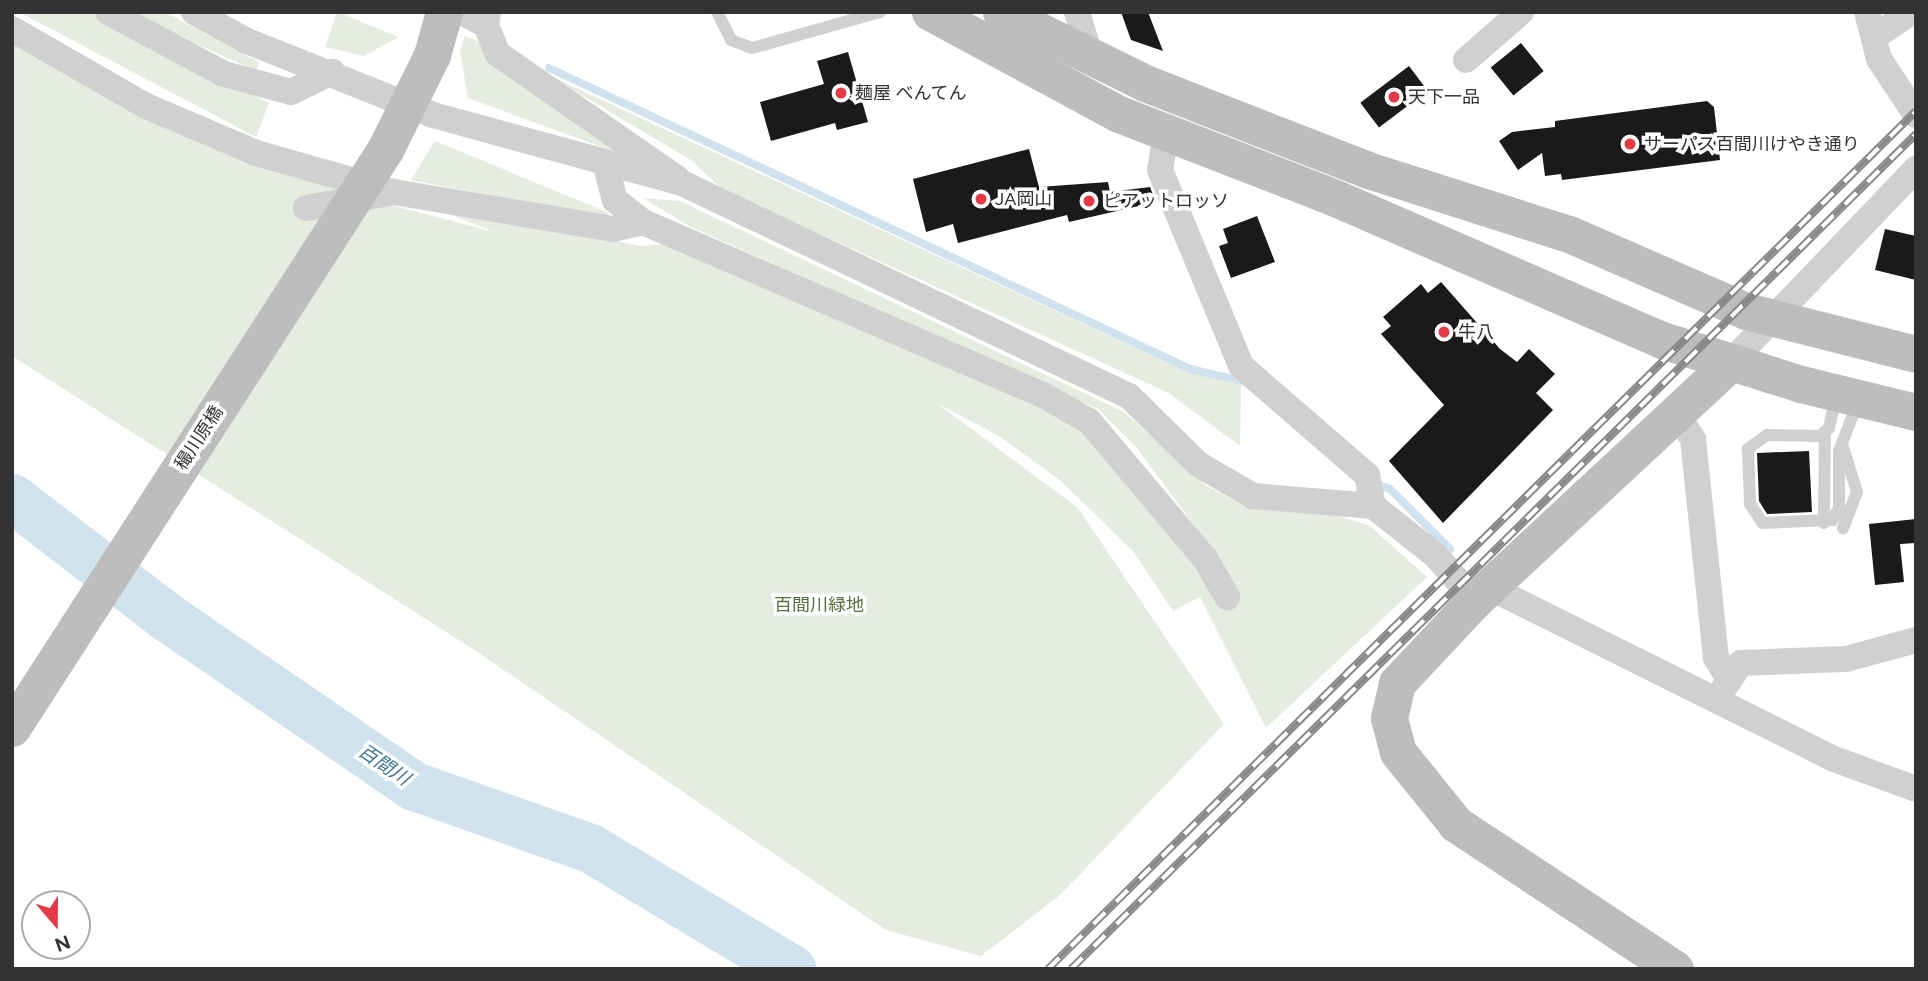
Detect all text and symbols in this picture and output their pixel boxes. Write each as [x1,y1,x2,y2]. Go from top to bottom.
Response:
place label: 麺屋 べんてん [855,82,967,104]
marker: 麺屋 べんてん [833,85,849,101]
place label: 天下一品 [1408,86,1480,108]
marker: 天下一品 [1386,89,1402,105]
place label: サーパス百間川けやき通り [1644,133,1860,155]
marker: サーパス百間川けやき通り [1622,136,1638,152]
place label: JA岡山 [995,188,1052,210]
place label: ピアットロッソ [1103,190,1229,212]
marker: JA岡山 [973,191,989,207]
marker: ピアットロッソ [1081,193,1097,209]
place label: 牛八 [1458,321,1494,343]
marker: 牛八 [1436,324,1452,340]
street label: 穝川原橋 [170,402,228,474]
park label: 百間川緑地 [774,594,864,616]
water label: 百間川 [354,740,414,790]
north arrow [21,890,91,960]
text: N [52,930,74,957]

